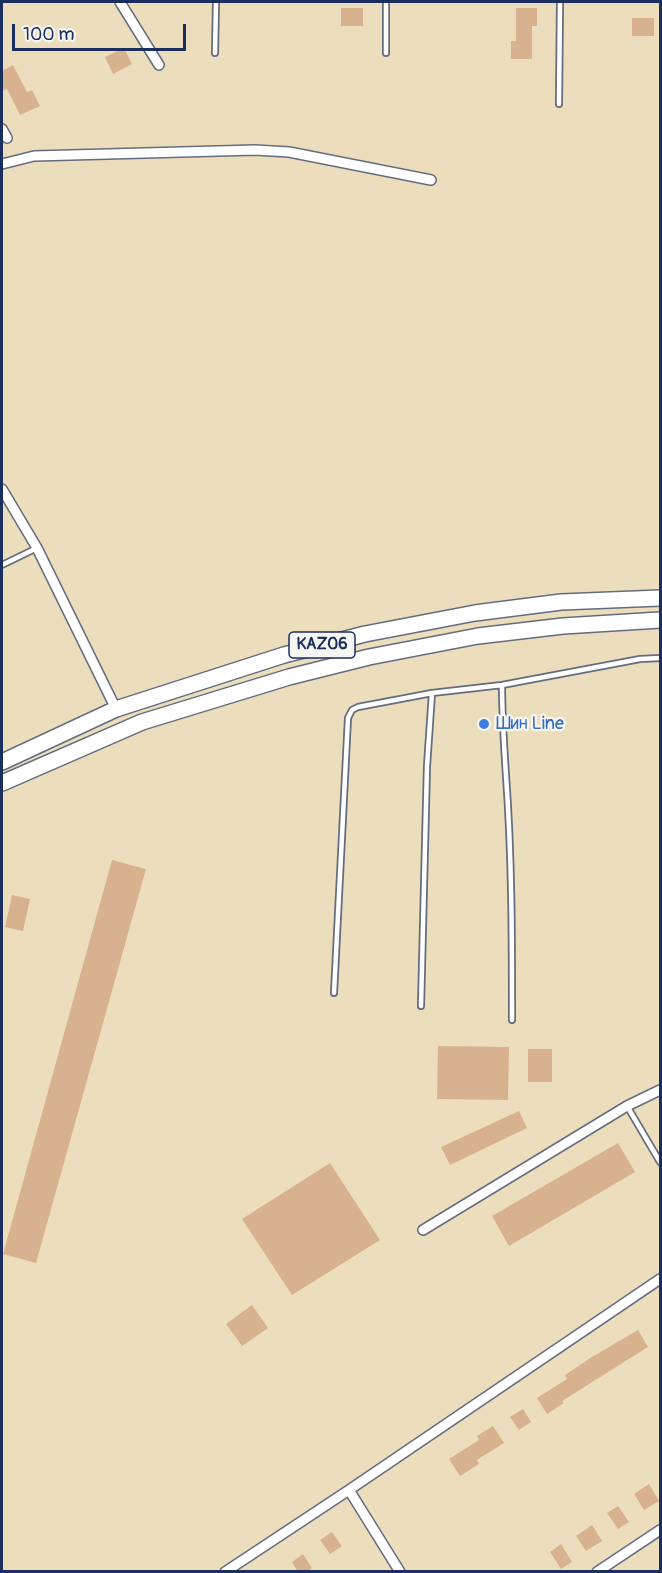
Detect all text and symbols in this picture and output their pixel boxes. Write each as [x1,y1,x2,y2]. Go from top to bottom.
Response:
scale bar [15,12,189,50]
text: 100 m [23,23,75,46]
road number: KАZ06 [289,632,355,658]
place label: Шин Line [496,713,564,735]
marker: Шин Line [477,717,491,731]

